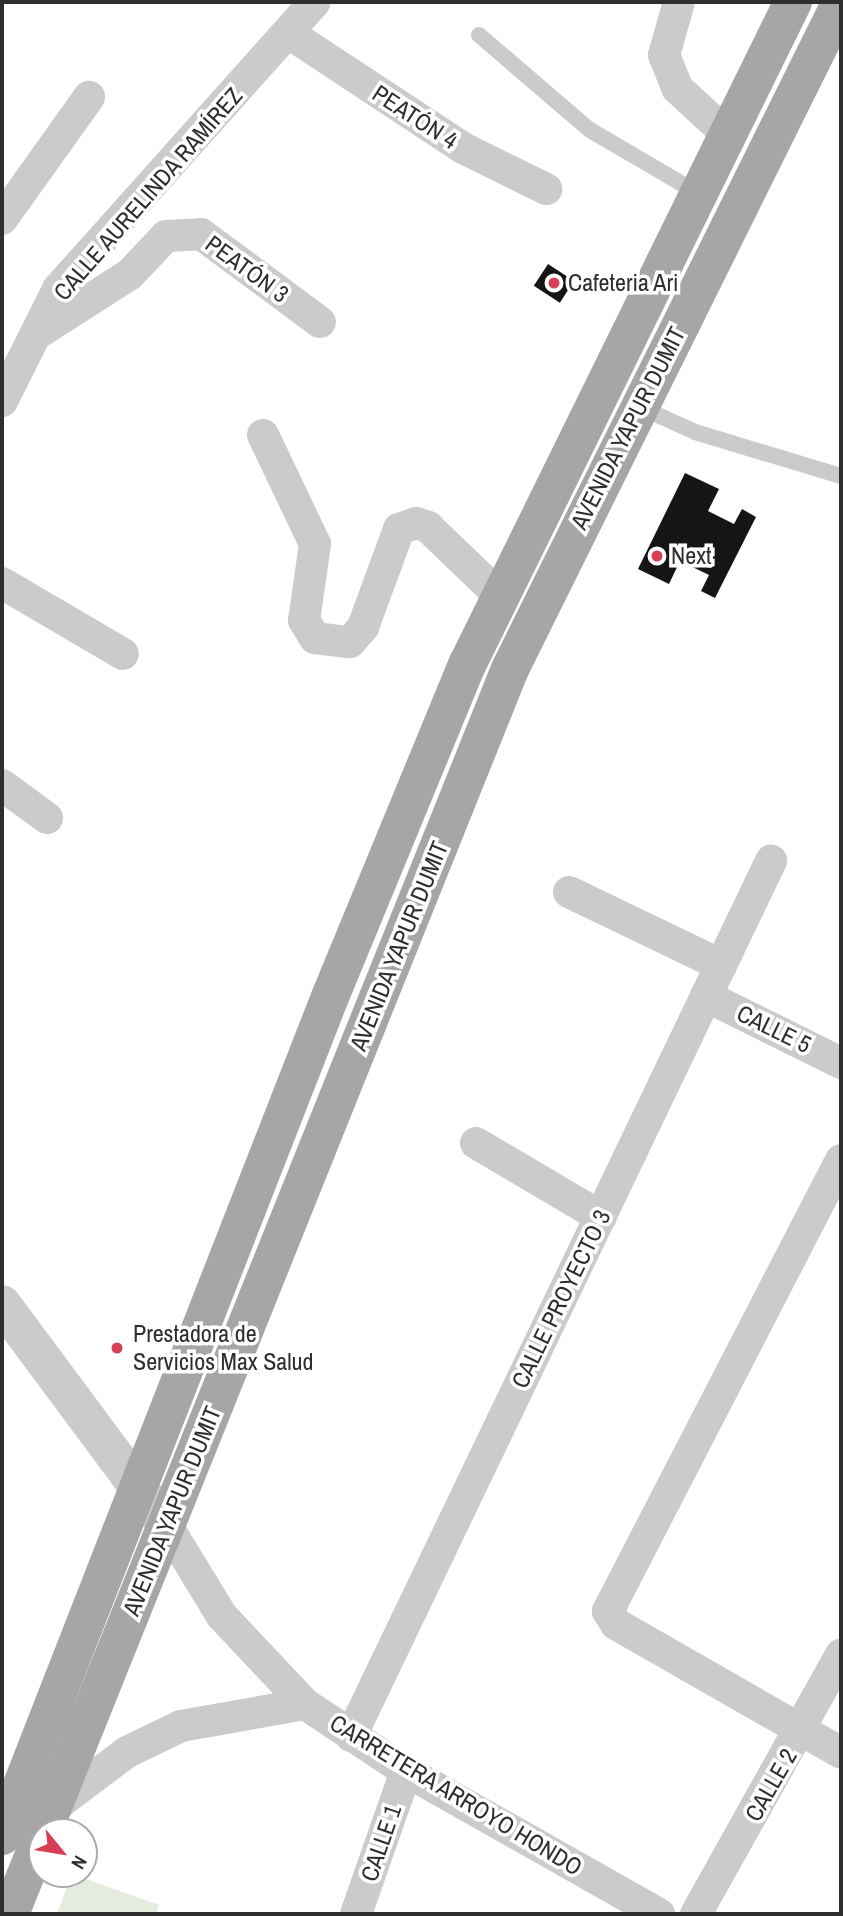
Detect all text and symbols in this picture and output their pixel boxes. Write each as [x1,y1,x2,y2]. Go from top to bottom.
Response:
street label: PEATÓN 4 [367,79,463,155]
street label: CALLE AURELINDA RAMÍREZ [47,81,249,307]
street label: PEATÓN 3 [200,229,294,309]
place label: Cafeteria Ari [568,269,680,297]
marker: Cafeteria Ari [546,275,562,291]
street label: AVENIDA YAPUR DUMIT [564,321,692,535]
place label: Next [671,542,711,570]
marker: Next [649,548,665,564]
street label: AVENIDA YAPUR DUMIT [344,836,454,1056]
street label: CALLE 5 [732,999,816,1059]
street label: CALLE PROYECTO 3 [505,1205,617,1393]
place label: Prestadora de Servicios Max Salud [133,1320,313,1376]
marker: Prestadora de Servicios Max Salud [107,1338,127,1358]
street label: AVENIDA YAPUR DUMIT [117,1401,227,1621]
street label: CARRETERA ARROYO HONDO [324,1708,588,1882]
street label: CALLE 2 [739,1744,803,1826]
street label: CALLE 1 [355,1801,407,1885]
north arrow [28,1818,98,1888]
text: N [65,1851,94,1874]

